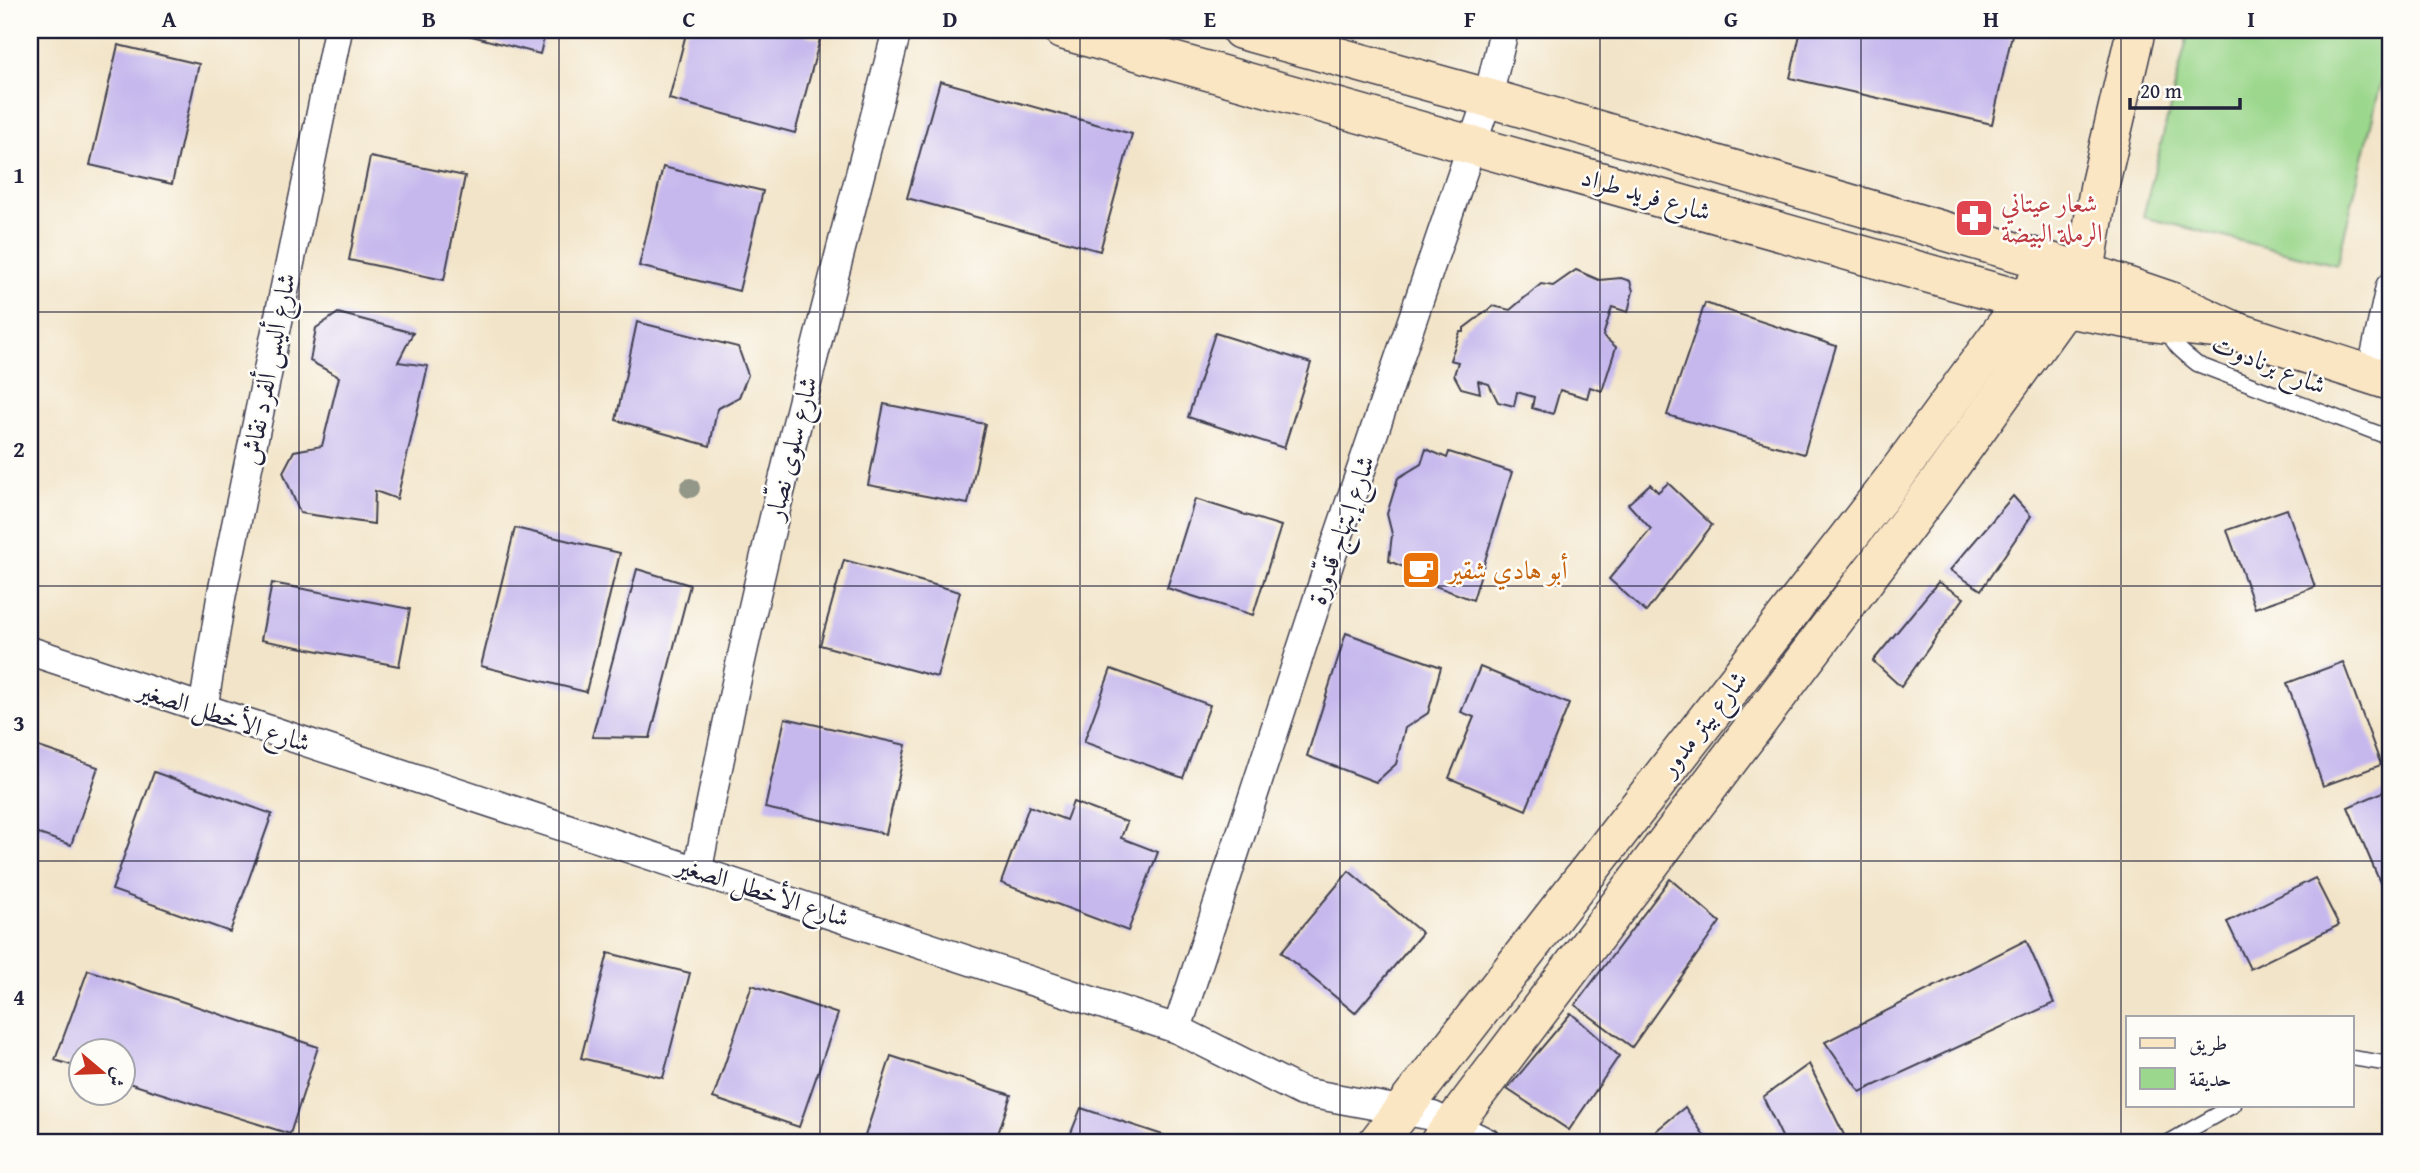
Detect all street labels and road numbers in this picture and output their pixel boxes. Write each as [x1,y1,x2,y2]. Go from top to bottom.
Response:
street label: شارع فريد طراد [1576,156,1716,234]
street label: شارع أليس ألفرد نقاش [230,269,308,469]
street label: شارع برنادوت [2205,323,2332,407]
street label: شارع سلوى نصّار [753,372,830,527]
street label: شارع إبتهاج قدّورة [1297,450,1389,611]
street label: شارع بيتر مدور [1647,662,1759,788]
street label: شارع الأخطل الصغير [129,668,316,765]
street label: شارع الأخطل الصغير [668,843,855,940]

